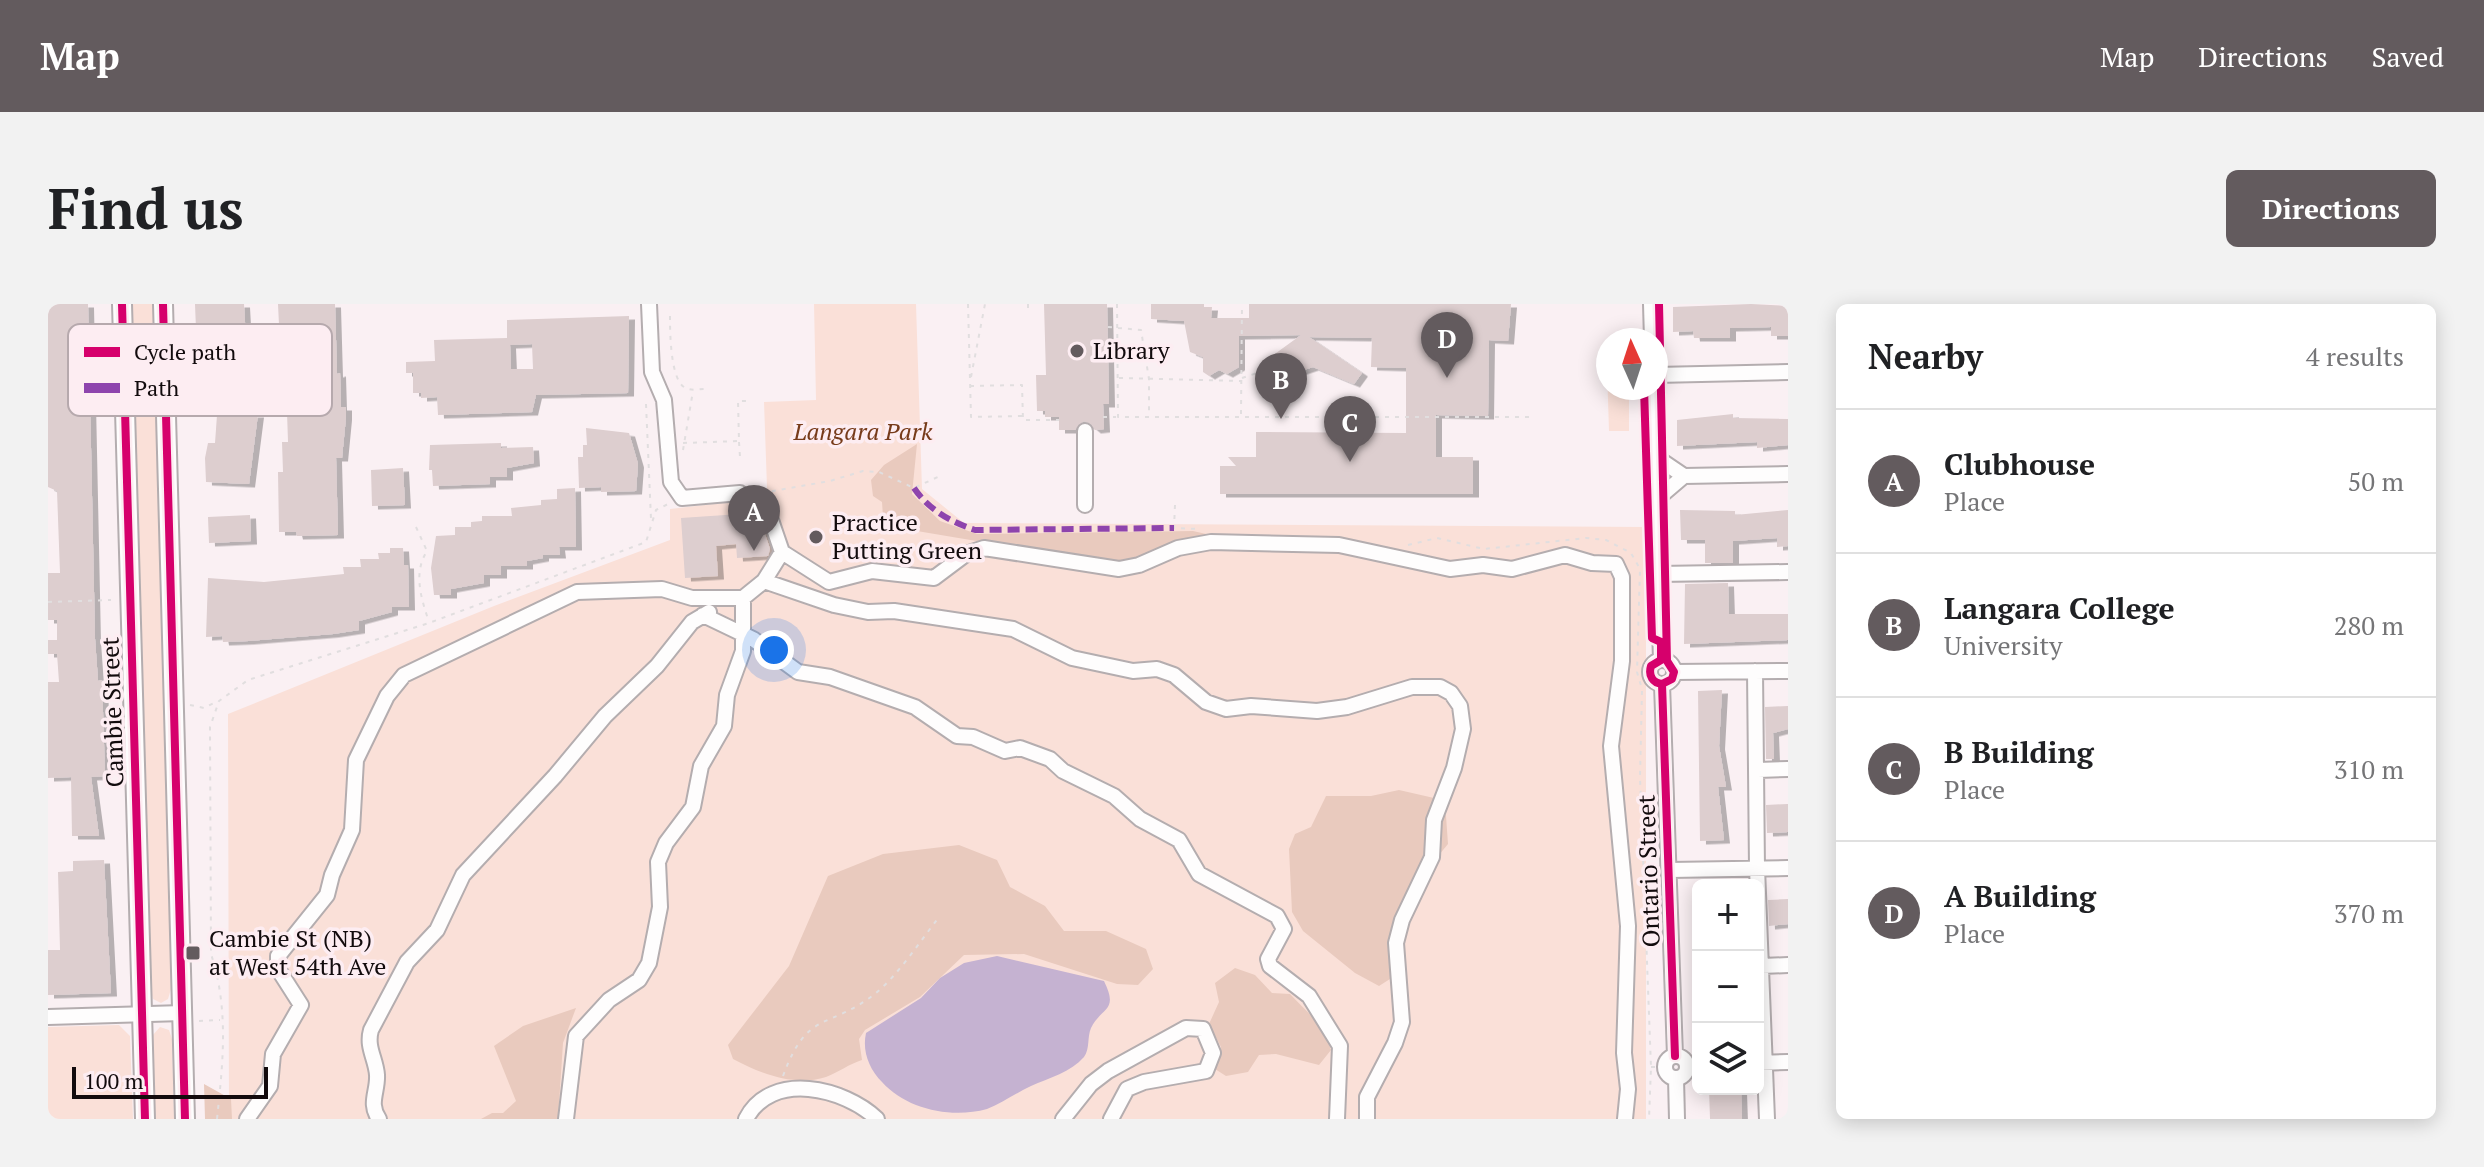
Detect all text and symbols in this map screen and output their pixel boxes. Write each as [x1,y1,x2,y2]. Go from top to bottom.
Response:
text: Map [40,31,120,81]
text: Map [2100,38,2154,75]
text: Directions [2198,38,2328,75]
text: Saved [2372,38,2444,75]
button: Directions [2226,170,2436,247]
text: Find us [48,171,244,245]
pin: D [1421,312,1473,378]
legend [68,324,332,416]
north arrow [1596,328,1668,400]
place label: Library [1093,334,1170,366]
text: Nearby [1868,334,1983,379]
text: Cycle path [134,337,236,366]
text: 4 results [2306,339,2404,373]
marker: Library [1068,342,1086,360]
pin: B [1255,353,1307,419]
text: Path [134,373,179,402]
pin: C [1324,396,1376,462]
park label: Langara Park [793,415,933,447]
text: Clubhouse [1944,444,2095,484]
text: A [1885,464,1903,498]
text: 50 m [2348,464,2404,498]
text: Place [1944,484,2005,518]
pin: A [728,485,780,551]
place label: Practice Putting Green [832,506,982,566]
marker: Practice Putting Green [807,528,825,546]
text: Langara College [1944,588,2175,628]
text: B [1886,608,1902,642]
text: 280 m [2334,608,2404,642]
text: University [1944,628,2062,662]
your location [754,630,794,670]
street label: Cambie Street [93,636,131,788]
text: B Building [1944,732,2094,772]
text: C [1886,752,1902,786]
text: 310 m [2334,752,2404,786]
text: Place [1944,772,2005,806]
street label: Ontario Street [1629,794,1667,948]
text: A Building [1944,876,2096,916]
map controls [1692,879,1764,1095]
button: + [1692,879,1764,951]
text: D [1884,896,1904,930]
text: 370 m [2334,896,2404,930]
text: Place [1944,916,2005,950]
place label: Cambie St (NB) at West 54th Ave [209,922,386,982]
marker: Cambie St (NB) at West 54th Ave [184,944,202,962]
button: − [1692,951,1764,1023]
button: layers [1692,1023,1764,1095]
scale bar [72,1063,268,1099]
text: 100 m [84,1066,144,1095]

